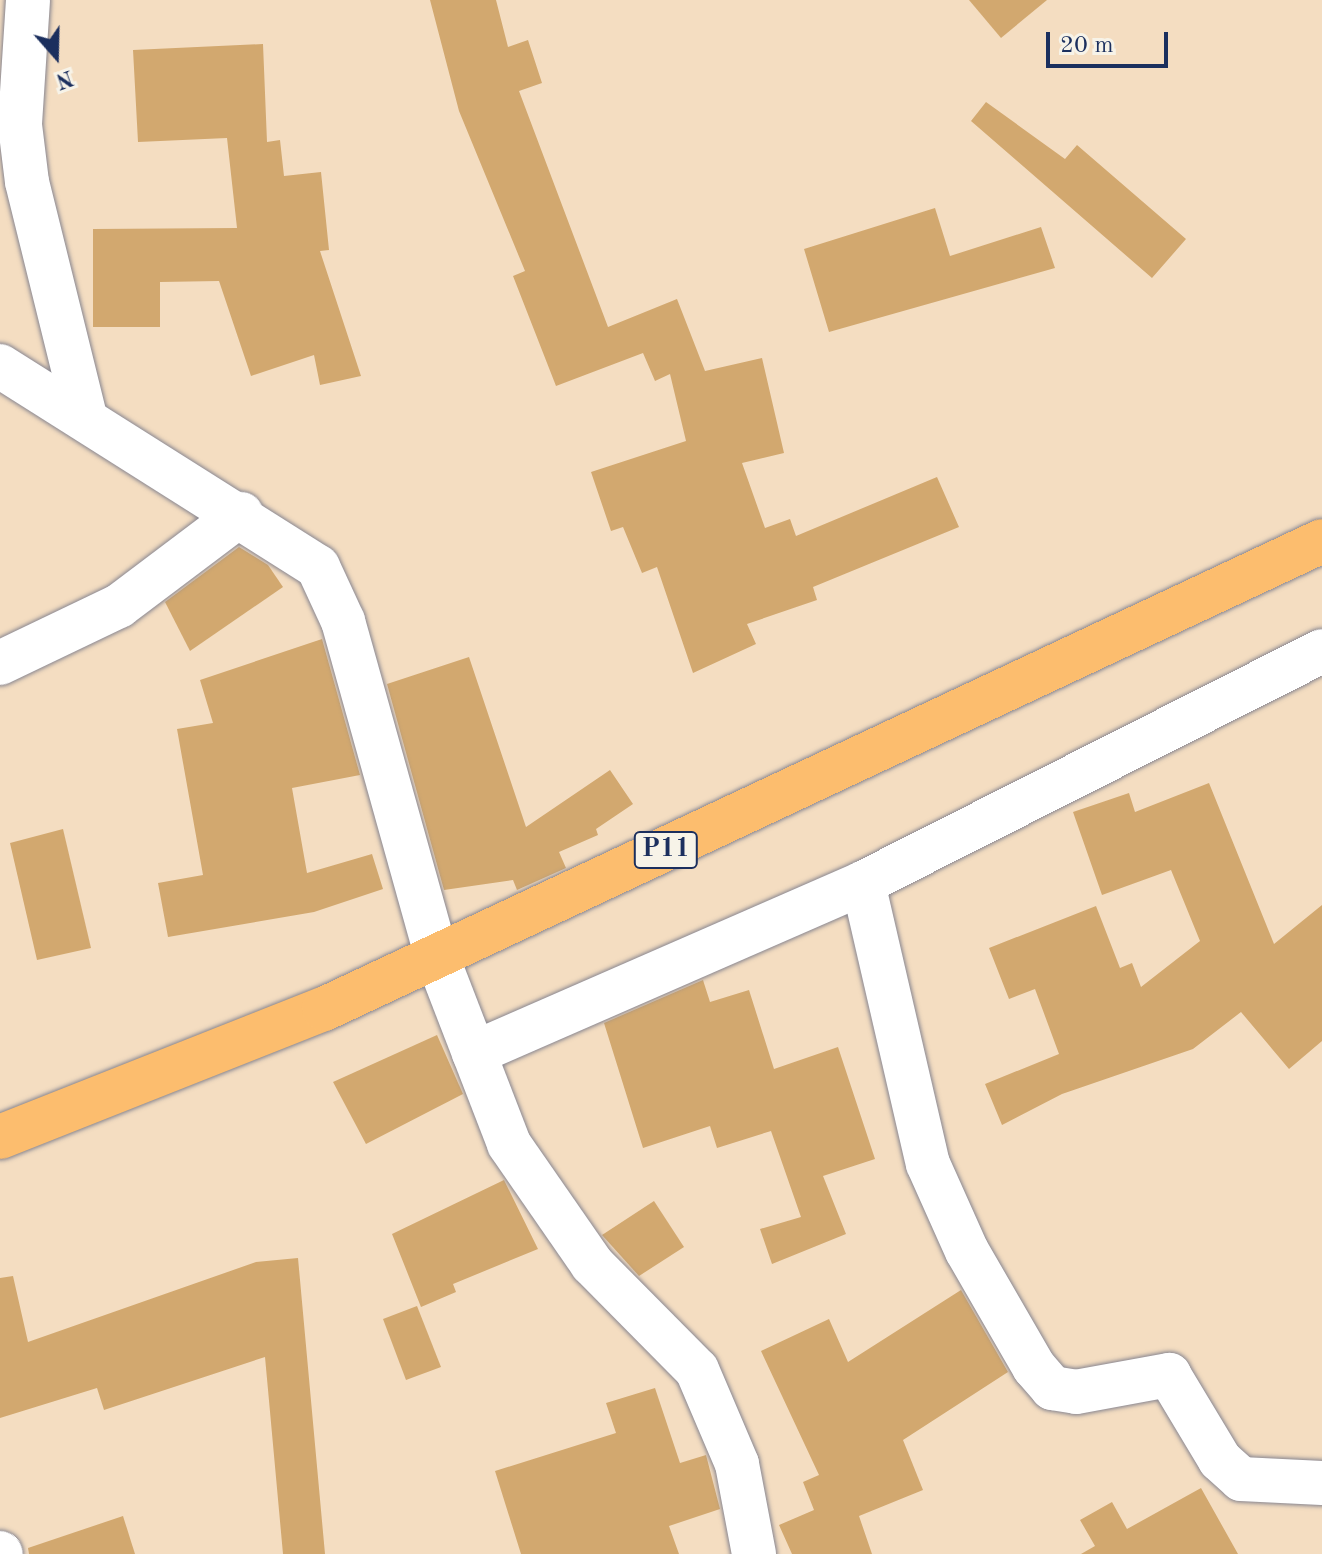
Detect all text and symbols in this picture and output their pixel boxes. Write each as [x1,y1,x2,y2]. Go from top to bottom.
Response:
north arrow [16,16,96,96]
scale bar [1050,16,1172,66]
text: 20 m [1060,34,1114,58]
text: N [53,65,76,92]
road number: P11 [632,828,700,872]

